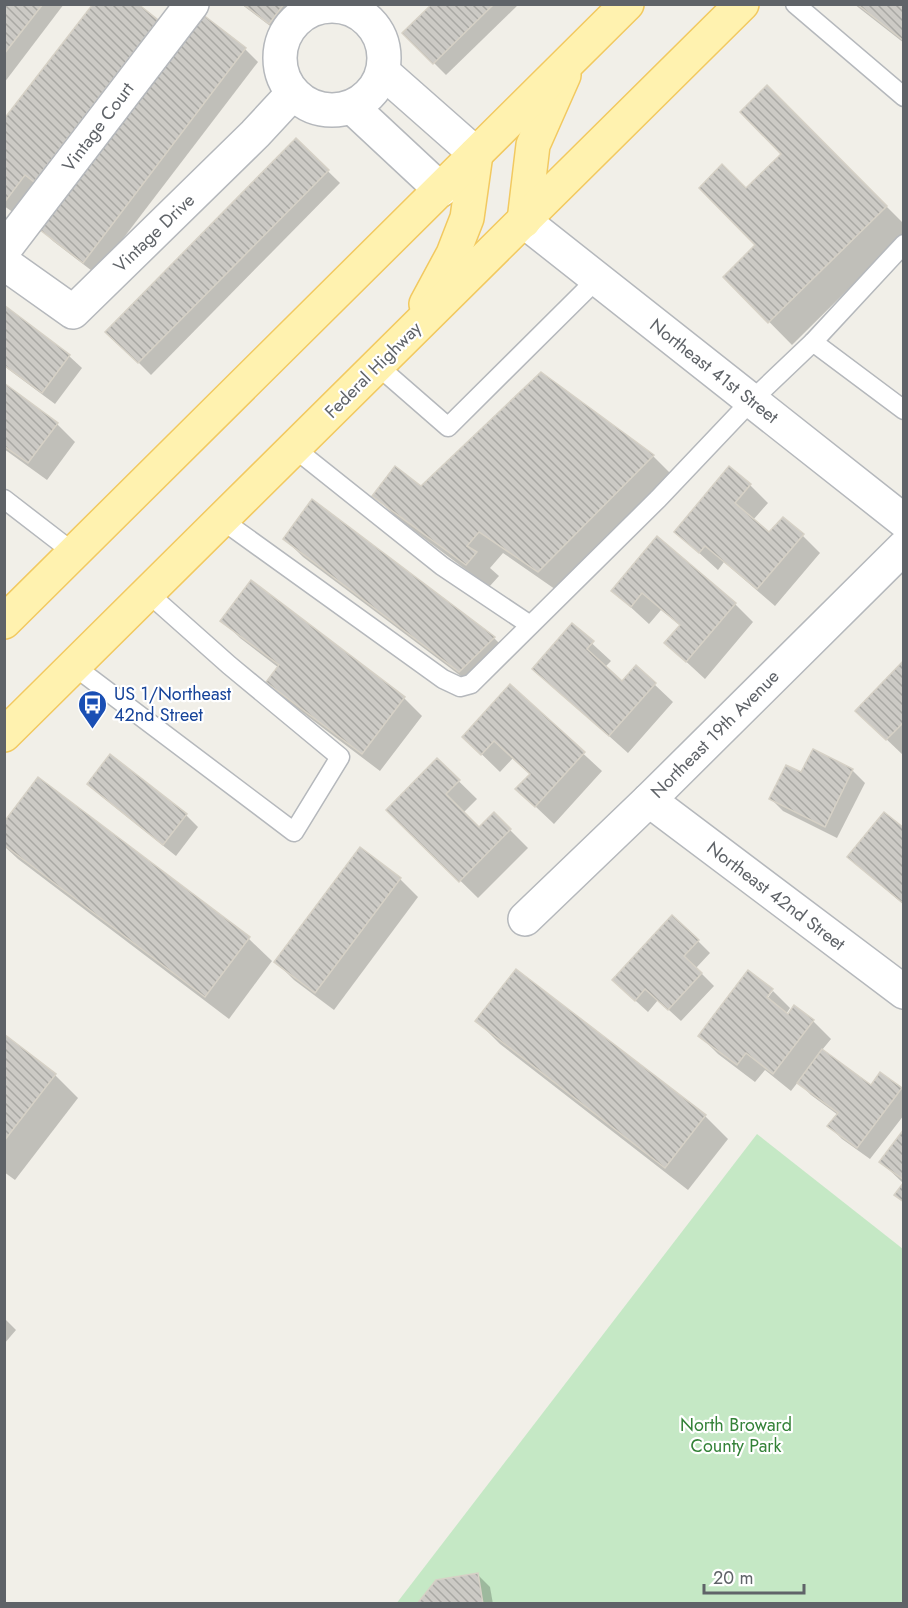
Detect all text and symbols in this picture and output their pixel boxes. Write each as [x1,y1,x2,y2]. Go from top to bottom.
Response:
street label: Vintage Court [56,76,141,177]
street label: Vintage Drive [108,188,200,278]
street label: Northeast 41st Street [644,312,784,430]
street label: Federal Highway [319,316,427,424]
street label: Northeast 19th Avenue [645,664,785,804]
place label: US 1/Northeast 42nd Street [114,681,232,728]
bus stop icon: US 1/Northeast 42nd Street [77,688,109,730]
street label: Northeast 42nd Street [701,835,851,957]
park label: North Broward County Park [680,1412,792,1459]
scale bar [704,1557,804,1595]
text: 20 m [713,1565,753,1591]

